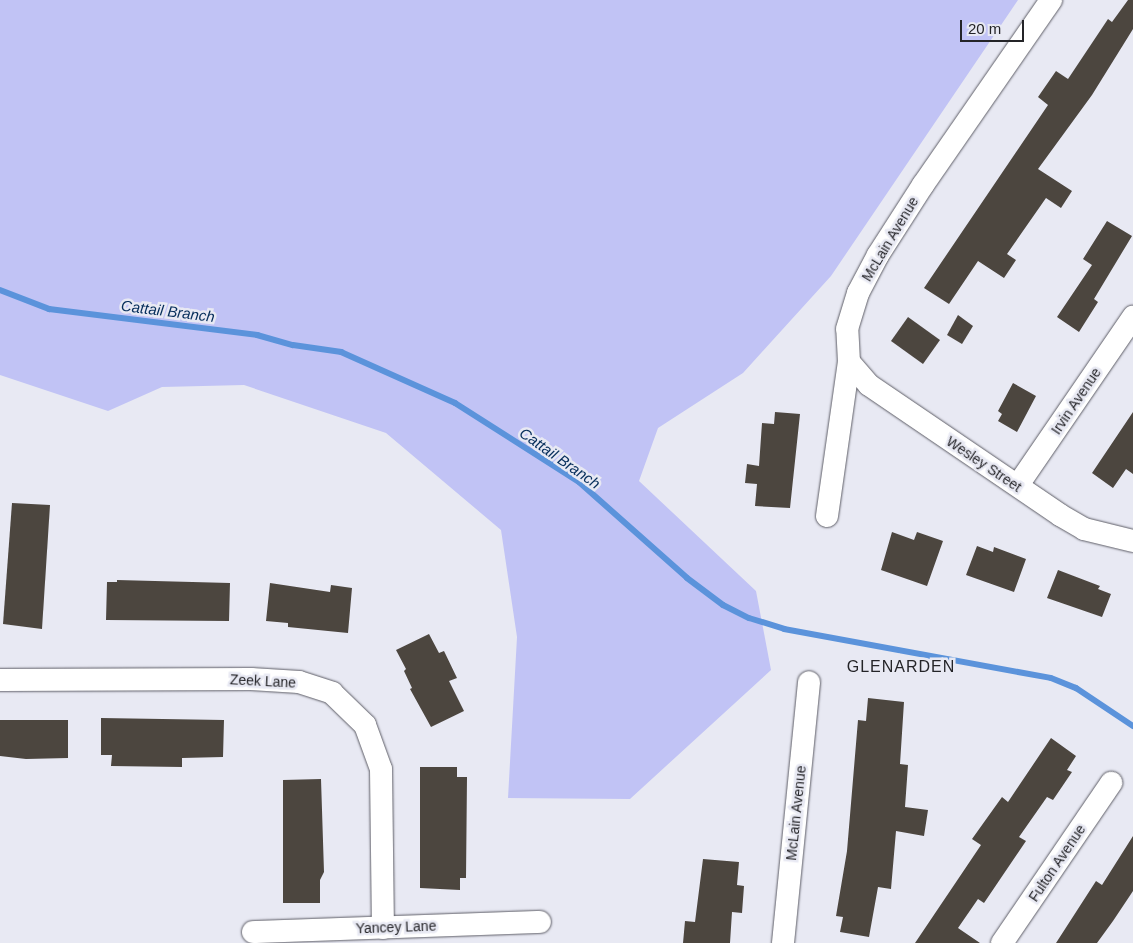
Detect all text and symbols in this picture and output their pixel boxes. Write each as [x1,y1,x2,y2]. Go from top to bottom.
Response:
scale bar [963,10,1027,42]
text: 20 m [968,20,1001,37]
street label: McLain Avenue [858,193,922,285]
water label: Cattail Branch [120,296,216,326]
street label: Irvin Avenue [1047,364,1105,438]
water label: Cattail Branch [516,424,604,492]
street label: Wesley Street [943,433,1025,495]
district label: GLENARDEN [846,657,956,677]
street label: Zeek Lane [230,671,296,691]
street label: McLain Avenue [783,764,809,862]
street label: Fulton Avenue [1025,821,1089,905]
street label: Yancey Lane [355,917,437,937]

